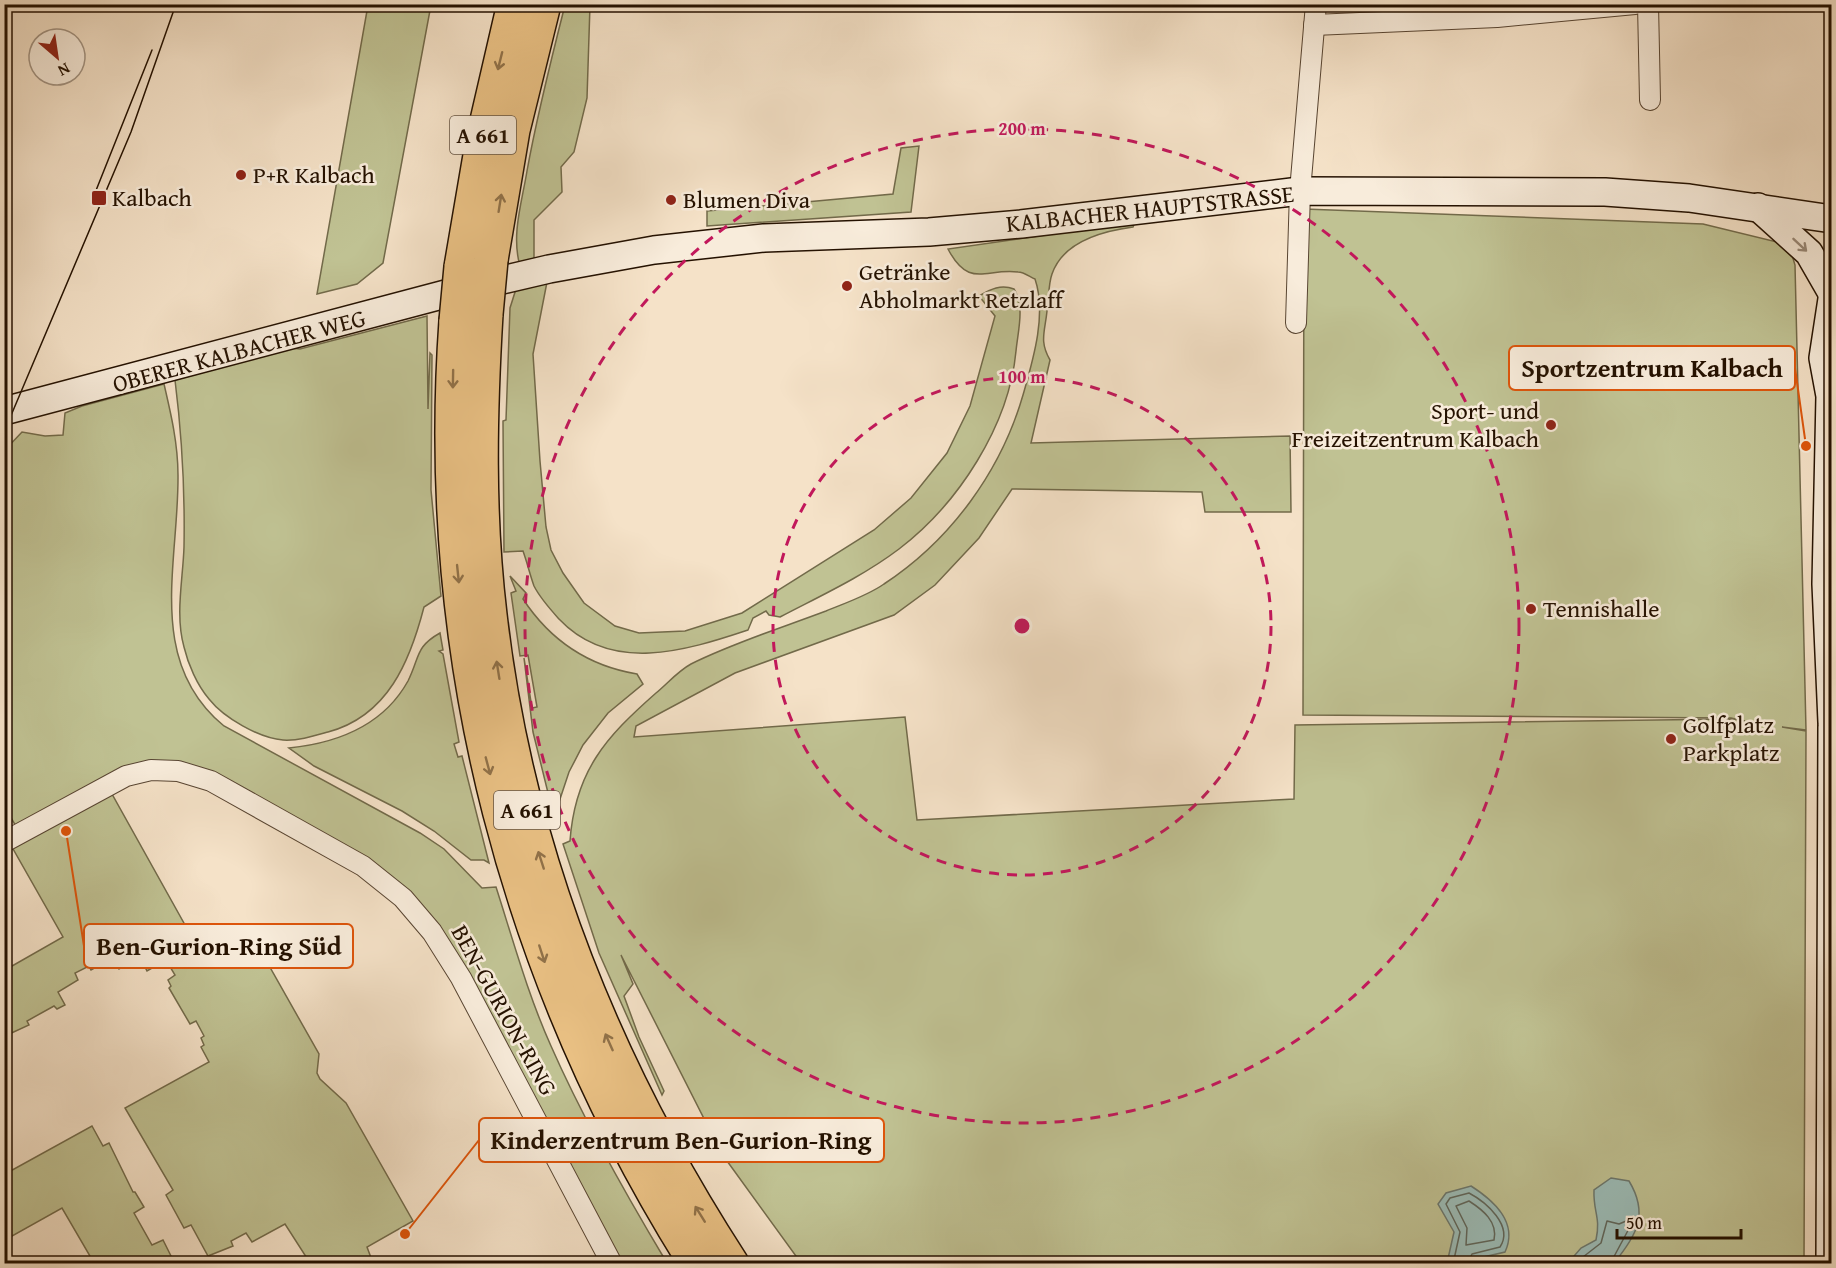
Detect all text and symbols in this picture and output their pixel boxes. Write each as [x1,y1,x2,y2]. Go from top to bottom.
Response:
north arrow [27,27,87,87]
one-way arrow [493,51,505,70]
text: N [54,57,75,83]
text: 200 m [998,115,1046,142]
road number: A 661 [450,116,516,154]
place label: P+R Kalbach [253,157,375,192]
marker: P+R Kalbach [234,168,248,182]
street label: KALBACHER HAUPTSTRASSE [1004,176,1296,241]
place label: Kalbach [112,180,192,215]
place label: Blumen Diva [683,182,811,217]
marker: Kalbach [90,189,108,207]
one-way arrow [495,193,506,213]
marker: Blumen Diva [664,193,678,207]
one-way arrow [1793,237,1808,252]
place label: Getränke Abholmarkt Retzlaff [859,254,1065,317]
marker: Getränke Abholmarkt Retzlaff [840,279,854,293]
street label: OBERER KALBACHER WEG [109,300,369,401]
callout: Sportzentrum Kalbach [1509,346,1795,390]
text: Sportzentrum Kalbach [1521,348,1783,387]
text: 100 m [998,363,1046,390]
one-way arrow [447,369,459,389]
place label: Sport- und Freizeitzentrum Kalbach [1292,393,1540,456]
marker: Sport- und Freizeitzentrum Kalbach [1544,418,1558,432]
one-way arrow [453,563,464,583]
place label: Tennishalle [1543,591,1660,626]
marker: Tennishalle [1524,602,1538,616]
centre of rings [1012,616,1032,636]
one-way arrow [492,660,503,680]
place label: Golfplatz Parkplatz [1683,707,1779,770]
marker: Golfplatz Parkplatz [1664,732,1678,746]
one-way arrow [482,757,494,776]
road number: A 661 [494,791,560,829]
one-way arrow [534,851,545,870]
street label: BEN-GURION-RING [443,918,566,1101]
callout: Ben-Gurion-Ring Süd [84,924,353,968]
text: Ben-Gurion-Ring Süd [96,926,342,965]
one-way arrow [537,944,548,963]
one-way arrow [603,1034,614,1052]
callout: Kinderzentrum Ben-Gurion-Ring [479,1118,884,1162]
text: Kinderzentrum Ben-Gurion-Ring [491,1120,872,1159]
scale bar [1617,1202,1742,1240]
one-way arrow [694,1207,706,1223]
text: 50 m [1626,1209,1662,1236]

